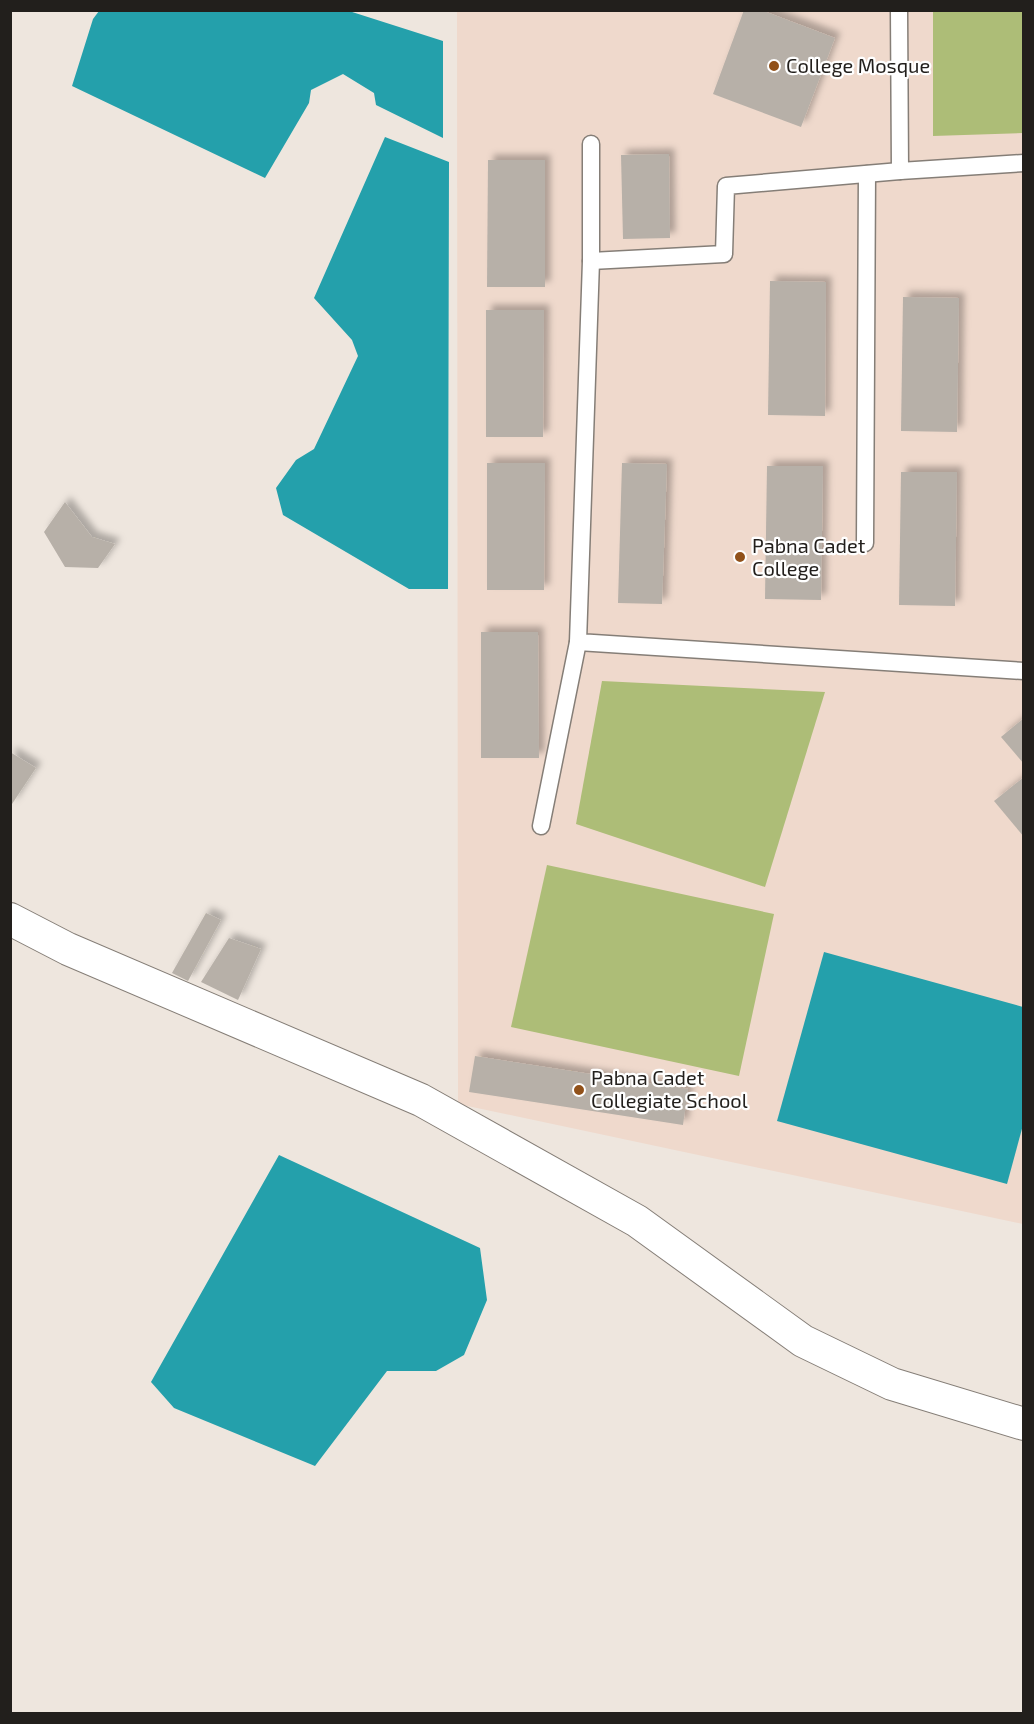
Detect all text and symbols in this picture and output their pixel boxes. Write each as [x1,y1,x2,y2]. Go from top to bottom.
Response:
place label: College Mosque [786,53,930,77]
marker: College Mosque [767,59,781,73]
place label: Pabna Cadet College [752,533,866,580]
marker: Pabna Cadet College [733,550,747,564]
place label: Pabna Cadet Collegiate School [591,1065,748,1112]
marker: Pabna Cadet Collegiate School [572,1083,586,1097]

